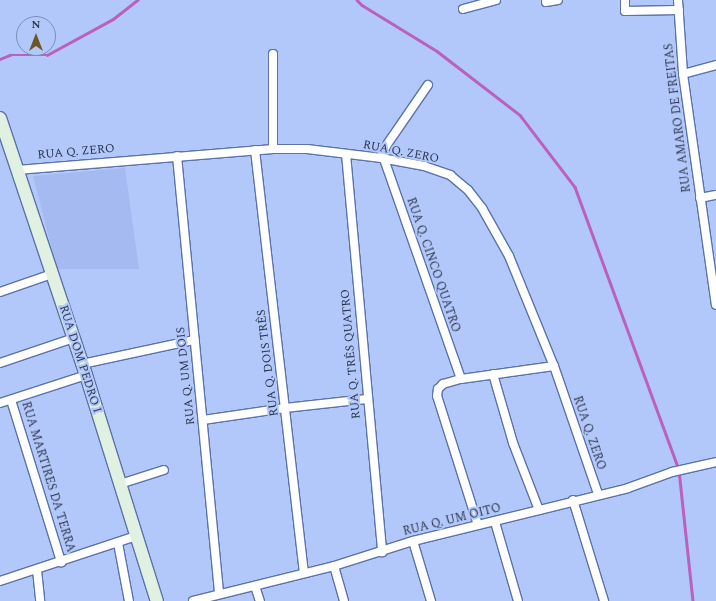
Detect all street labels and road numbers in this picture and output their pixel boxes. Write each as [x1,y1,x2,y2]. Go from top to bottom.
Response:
street label: RUA AMARO DE FREITAS [662,43,694,193]
street label: RUA Q. ZERO [362,138,440,166]
street label: RUA Q. ZERO [37,141,115,163]
street label: RUA Q. CINCO QUATRO [403,196,463,334]
street label: RUA Q. TRÊS QUATRO [338,288,364,420]
street label: RUA DOM PEDRO I [56,303,104,415]
street label: RUA Q. DOIS TRÊS [254,309,282,417]
street label: RUA Q. UM DOIS [174,326,198,426]
street label: RUA Q. ZERO [570,394,608,472]
street label: RUA MARTIRES DA TERRA [18,400,78,554]
street label: RUA Q. UM OITO [402,501,502,539]

